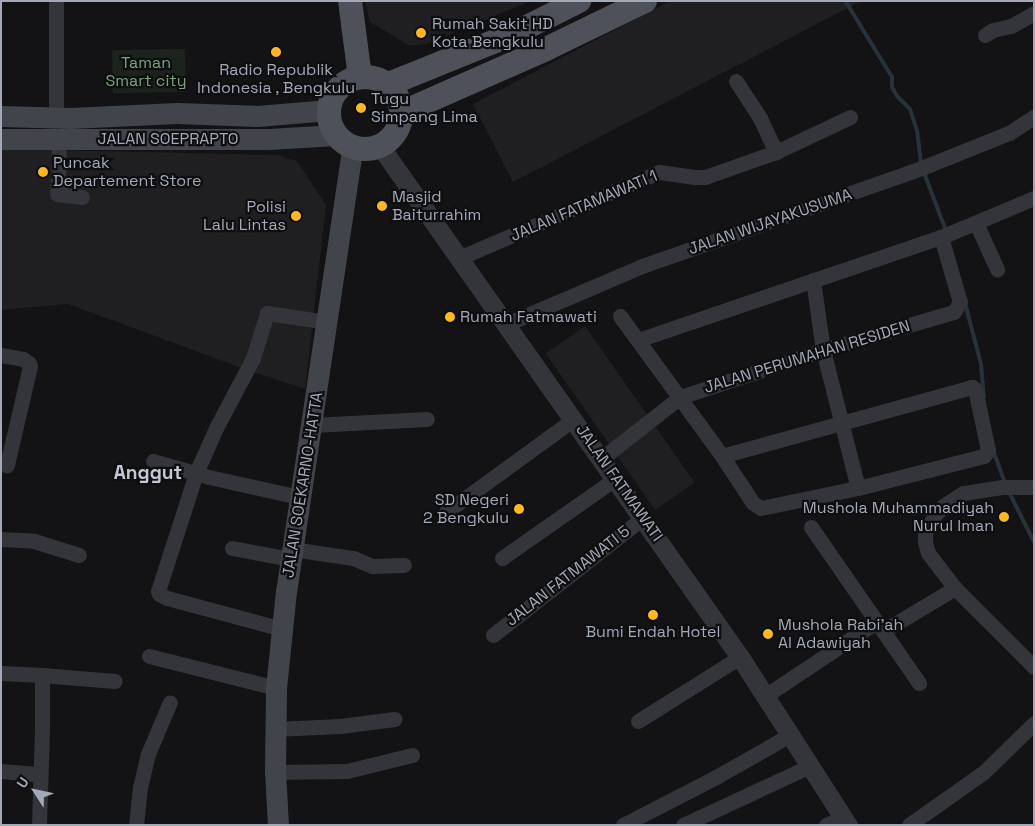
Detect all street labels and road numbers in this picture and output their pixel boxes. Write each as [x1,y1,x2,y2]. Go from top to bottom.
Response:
street label: JALAN SOEPRAPTO [97,129,239,149]
street label: JALAN FATAMAWATI 1 [508,166,660,246]
street label: JALAN WIJAYAKUSUMA [686,185,854,259]
street label: JALAN PERUMAHAN RESIDEN [702,316,912,398]
street label: JALAN SOEKARNO-HATTA [279,391,327,579]
street label: JALAN FATMAWATI [572,421,666,545]
street label: JALAN FATMAWATI 5 [502,522,634,630]

